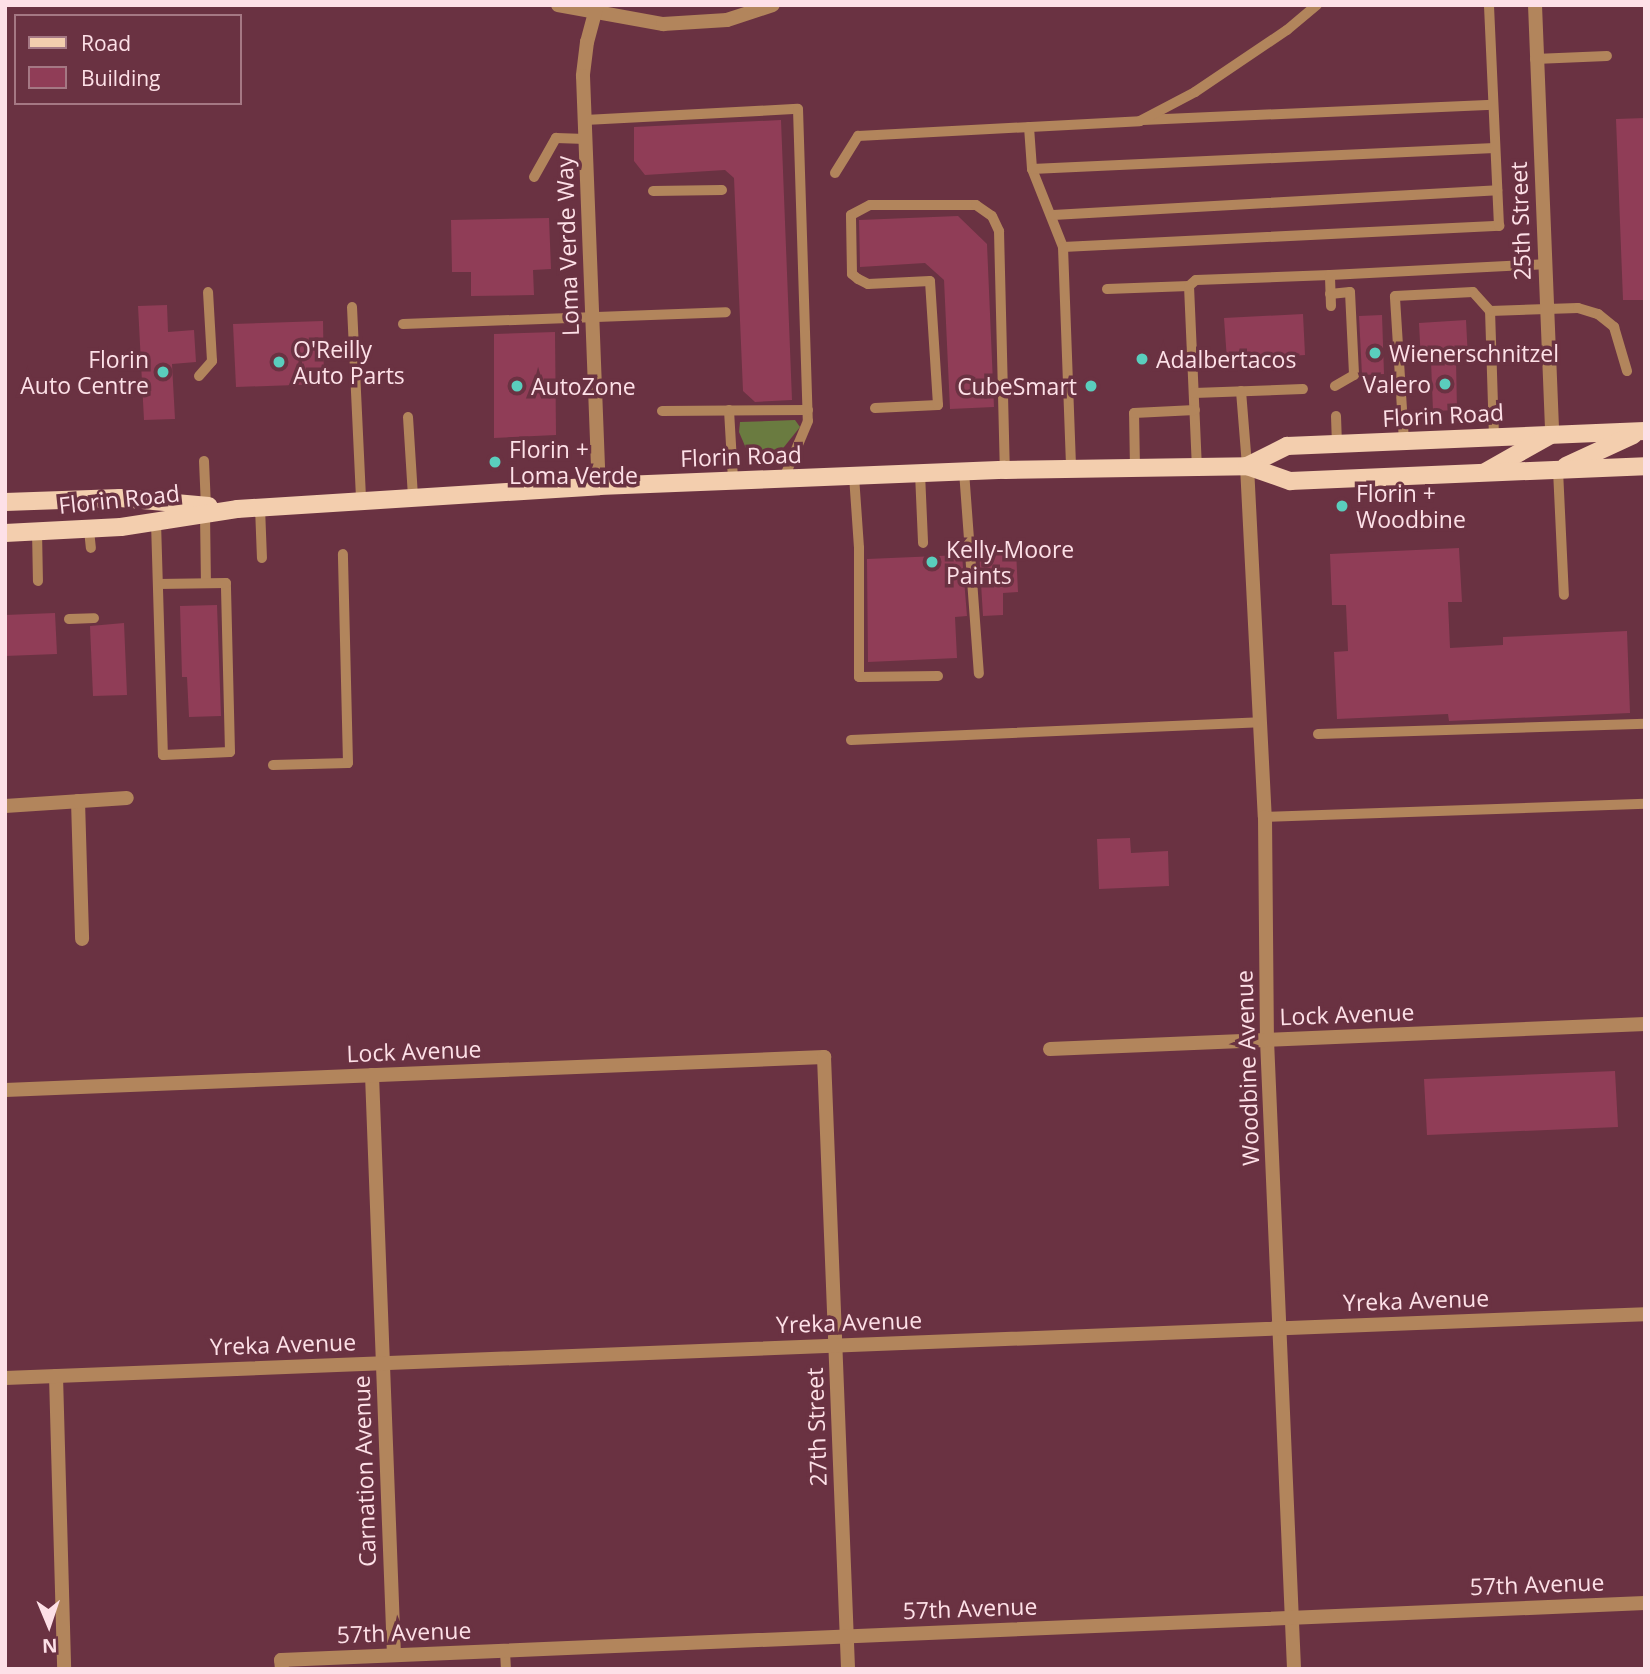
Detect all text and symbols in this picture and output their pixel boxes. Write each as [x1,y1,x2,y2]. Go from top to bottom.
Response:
legend [14,14,242,105]
text: Road [81,29,131,57]
text: Building [81,64,160,92]
street label: Loma Verde Way [550,155,584,337]
street label: 25th Street [1504,161,1536,281]
place label: O'Reilly Auto Parts [293,335,405,389]
place label: Wienerschnitzel [1389,339,1559,367]
place label: Florin Auto Centre [20,345,149,399]
place label: Adalbertacos [1156,345,1296,373]
marker: Wienerschnitzel [1367,345,1383,361]
marker: Adalbertacos [1134,351,1150,367]
marker: O'Reilly Auto Parts [271,354,287,370]
marker: Florin Auto Centre [155,364,171,380]
place label: Valero [1363,370,1431,398]
place label: AutoZone [531,372,636,400]
place label: CubeSmart [957,372,1077,400]
marker: Valero [1437,376,1453,392]
marker: AutoZone [509,378,525,394]
marker: CubeSmart [1083,378,1099,394]
street label: Florin Road [1382,398,1504,432]
place label: Florin + Loma Verde [509,435,638,489]
street label: Florin Road [680,440,802,472]
marker: Florin + Loma Verde [487,454,503,470]
street label: Florin Road [57,479,181,519]
place label: Florin + Woodbine [1356,479,1466,533]
marker: Florin + Woodbine [1334,498,1350,514]
place label: Kelly-Moore Paints [946,535,1074,589]
marker: Kelly-Moore Paints [924,554,940,570]
street label: Woodbine Avenue [1230,970,1264,1166]
street label: Lock Avenue [1279,998,1415,1030]
street label: Lock Avenue [346,1035,482,1067]
street label: Yreka Avenue [1343,1284,1489,1316]
street label: Yreka Avenue [776,1306,922,1338]
street label: Yreka Avenue [210,1328,356,1360]
street label: 27th Street [800,1367,832,1487]
street label: Carnation Avenue [347,1375,381,1567]
street label: 57th Avenue [1469,1568,1605,1600]
north arrow [14,1590,84,1660]
street label: 57th Avenue [902,1592,1038,1624]
street label: 57th Avenue [336,1616,472,1648]
text: N [42,1633,58,1659]

